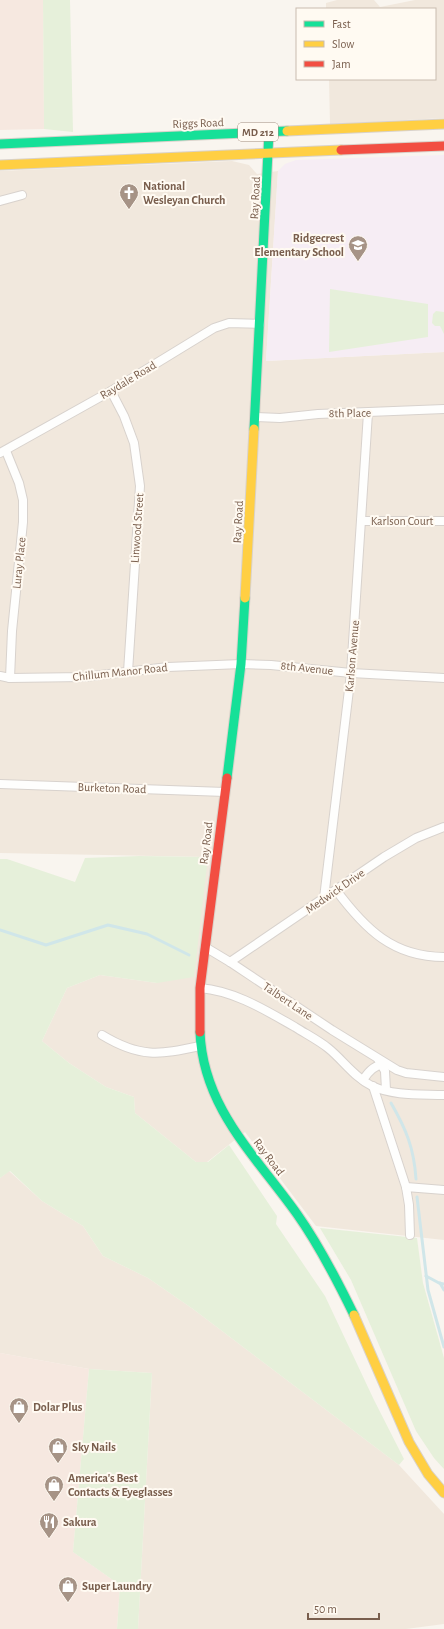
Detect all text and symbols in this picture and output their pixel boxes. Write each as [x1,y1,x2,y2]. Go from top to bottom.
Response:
legend [296,8,436,80]
text: Fast [332,18,351,30]
text: Slow [332,38,354,50]
text: Jam [332,58,351,70]
street label: Riggs Road [172,116,224,130]
road number: MD 212 [238,123,278,141]
street label: Ray Road [248,176,263,220]
place label: National Wesleyan Church [143,180,225,207]
church icon: National Wesleyan Church [118,182,140,210]
place label: Ridgecrest Elementary School [254,232,344,259]
school or university icon: Ridgecrest Elementary School [347,234,369,262]
street label: Raydale Road [98,359,159,402]
street label: 8th Place [329,407,371,419]
street label: Linwood Street [129,492,145,563]
street label: Ray Road [231,500,246,544]
street label: Karlson Court [371,515,434,527]
street label: Luray Place [10,536,29,590]
street label: Karlson Avenue [343,620,361,692]
street label: 8th Avenue [280,659,334,677]
street label: Chillum Manor Road [72,661,168,683]
street label: Burketon Road [77,781,147,795]
street label: Ray Road [197,821,216,865]
street label: Medwick Drive [303,866,367,916]
street label: Talbert Lane [261,980,315,1022]
street label: Ray Road [251,1136,287,1178]
shop icon: Dolar Plus [8,1396,30,1424]
place label: Dolar Plus [33,1401,83,1413]
shop icon: Sky Nails [47,1436,69,1464]
place label: Sky Nails [72,1441,116,1454]
place label: America's Best Contacts & Eyeglasses [68,1472,173,1499]
shop icon: America's Best Contacts & Eyeglasses [43,1474,65,1502]
restaurant icon: Sakura [38,1511,60,1539]
place label: Sakura [63,1516,97,1528]
shop icon: Super Laundry [57,1575,79,1603]
place label: Super Laundry [82,1580,152,1593]
scale bar [308,1595,379,1621]
text: 50 m [314,1603,337,1615]

